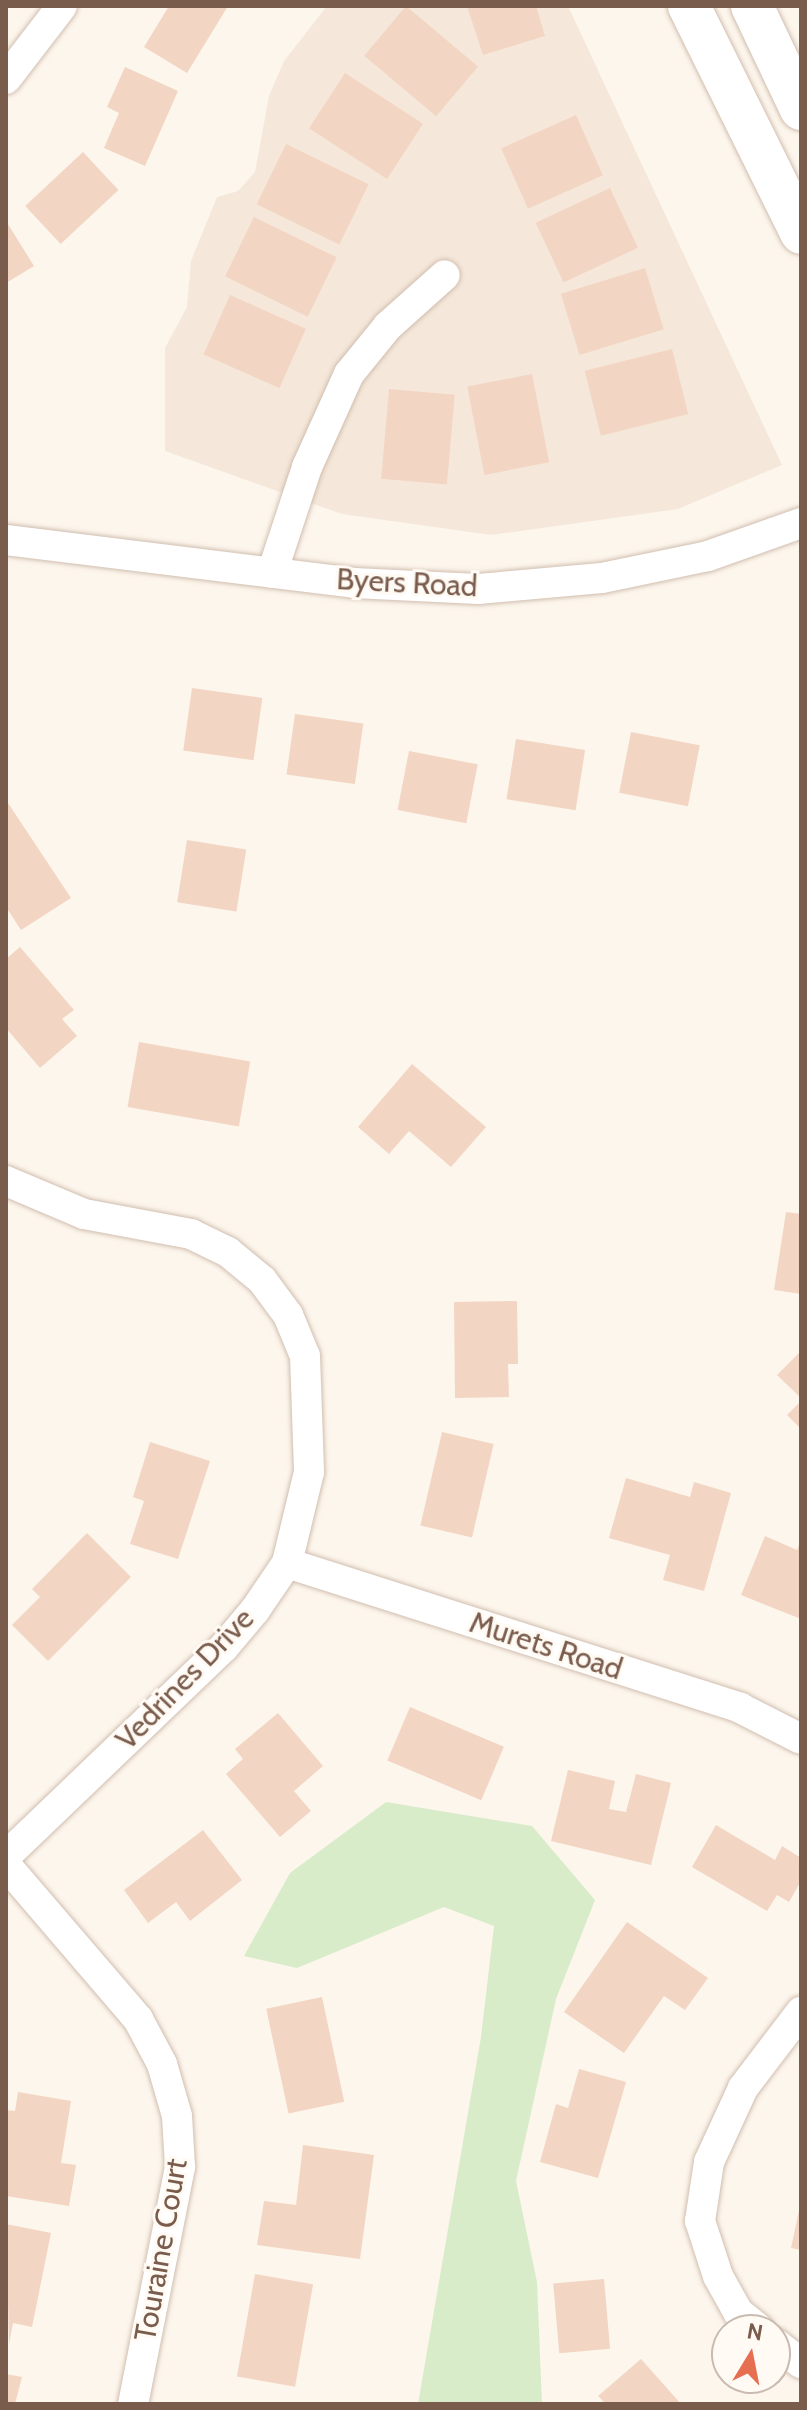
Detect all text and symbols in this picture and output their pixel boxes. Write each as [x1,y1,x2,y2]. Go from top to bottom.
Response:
street label: Byers Road [336,561,478,605]
street label: Vedrines Drive [109,1601,261,1757]
street label: Murets Road [465,1604,627,1688]
street label: Touraine Court [127,2156,195,2344]
north arrow [711,2314,791,2394]
text: N [745,2317,765,2346]

